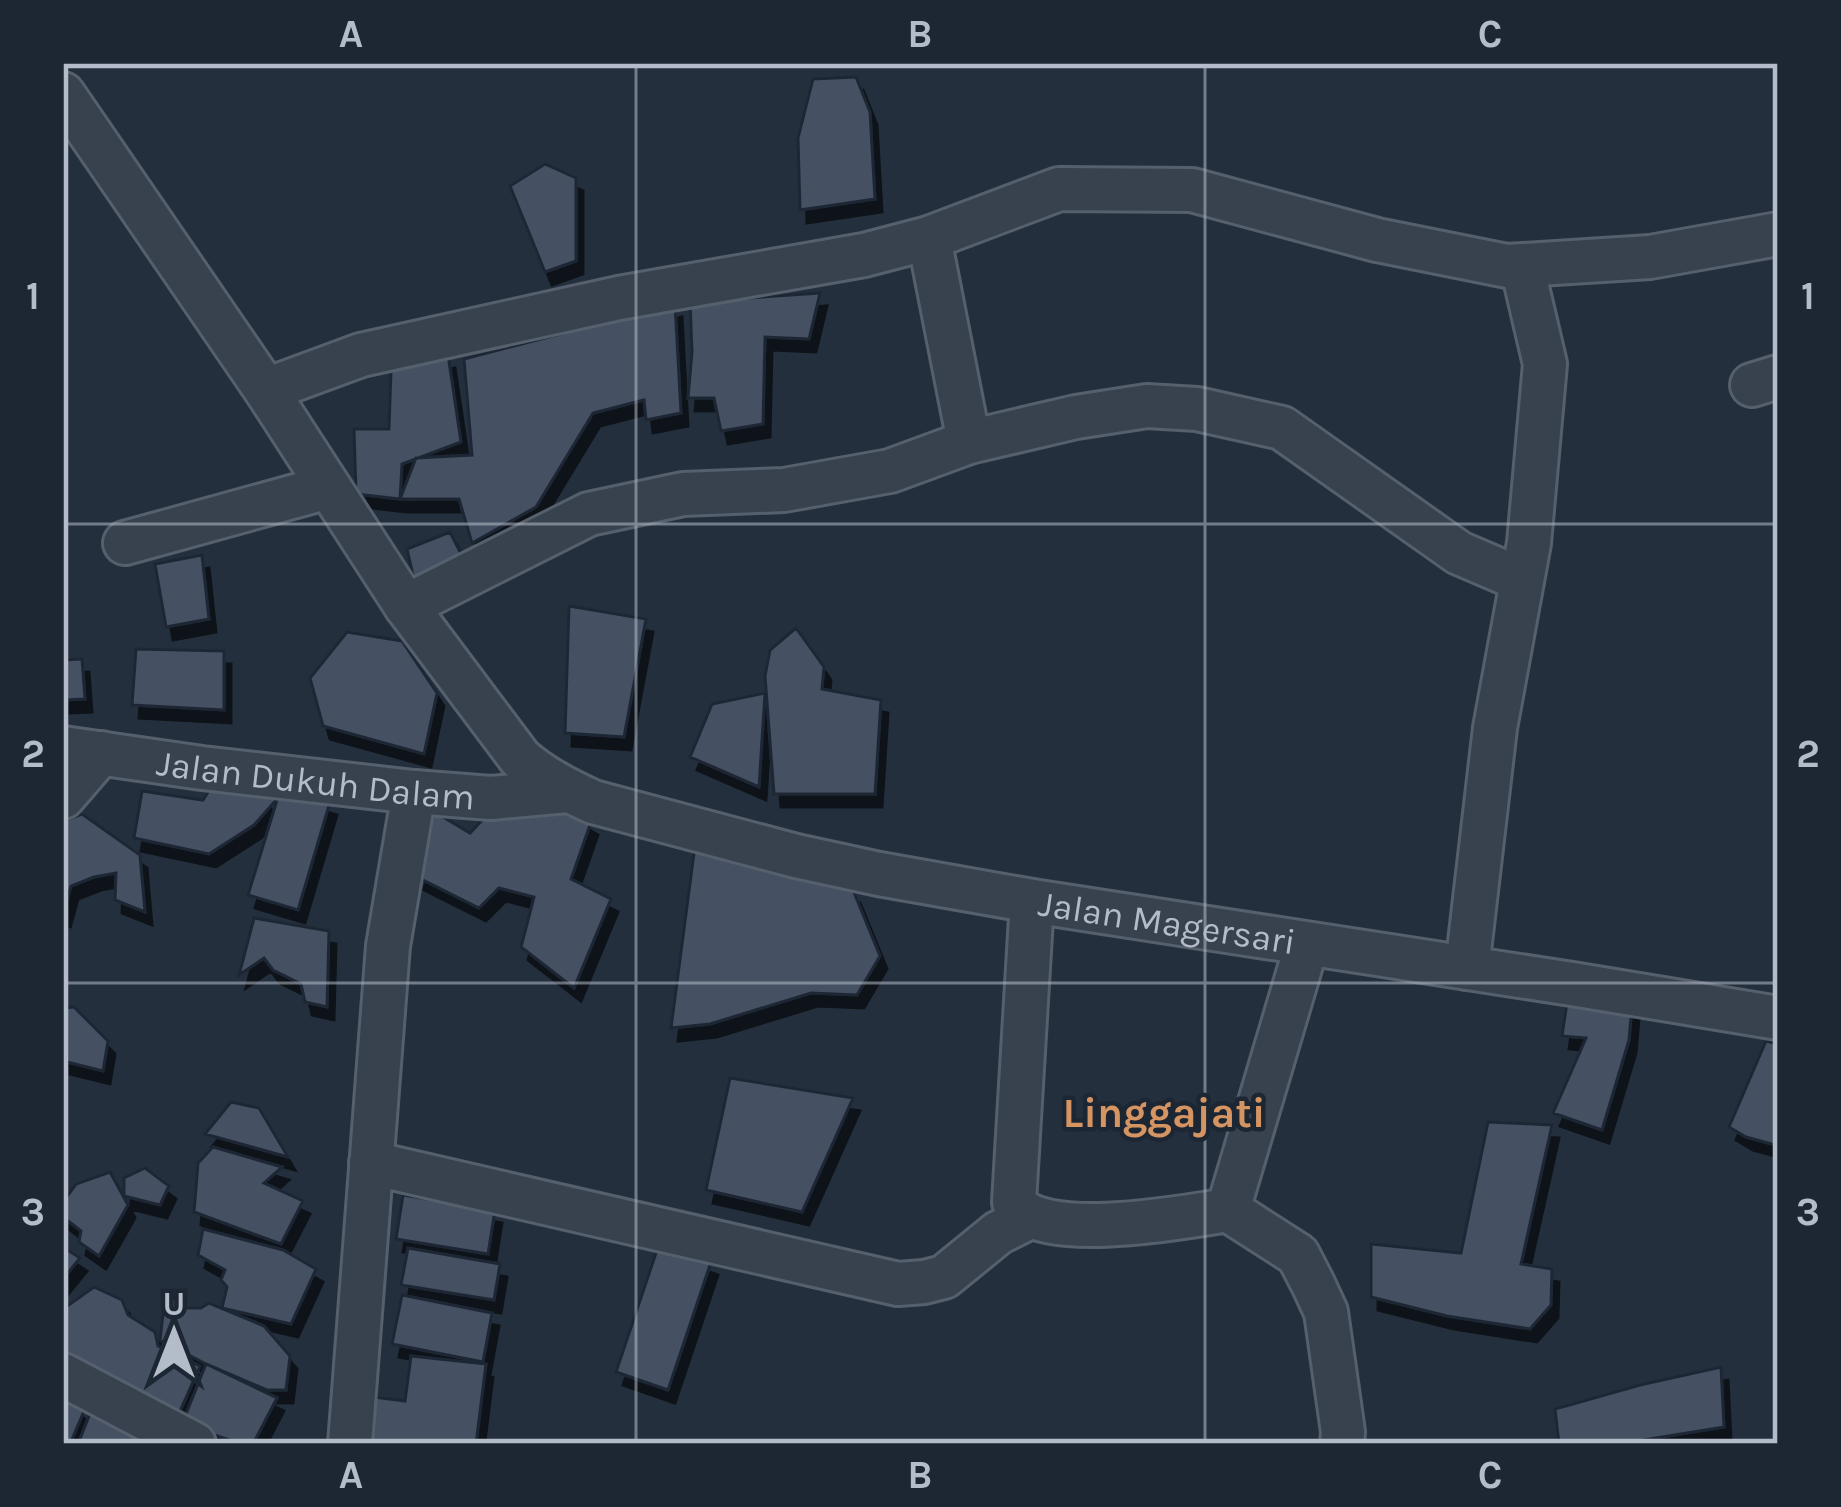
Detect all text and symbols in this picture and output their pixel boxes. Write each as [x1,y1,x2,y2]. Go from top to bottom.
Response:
text: A [339,11,363,57]
text: B [907,11,933,57]
text: C [1478,11,1502,57]
text: 1 [26,273,40,319]
text: 1 [1801,273,1815,319]
text: 2 [21,731,45,777]
text: 2 [1796,731,1820,777]
street label: Jalan Dukuh Dalam [154,742,476,819]
street label: Jalan Magersari [1036,882,1298,963]
district label: Linggajati [1062,1088,1266,1138]
text: 3 [21,1189,45,1235]
text: 3 [1796,1189,1820,1235]
north arrow [114,1273,234,1393]
text: U [163,1285,185,1323]
text: A [339,1452,363,1498]
text: B [907,1452,933,1498]
text: C [1478,1452,1502,1498]

